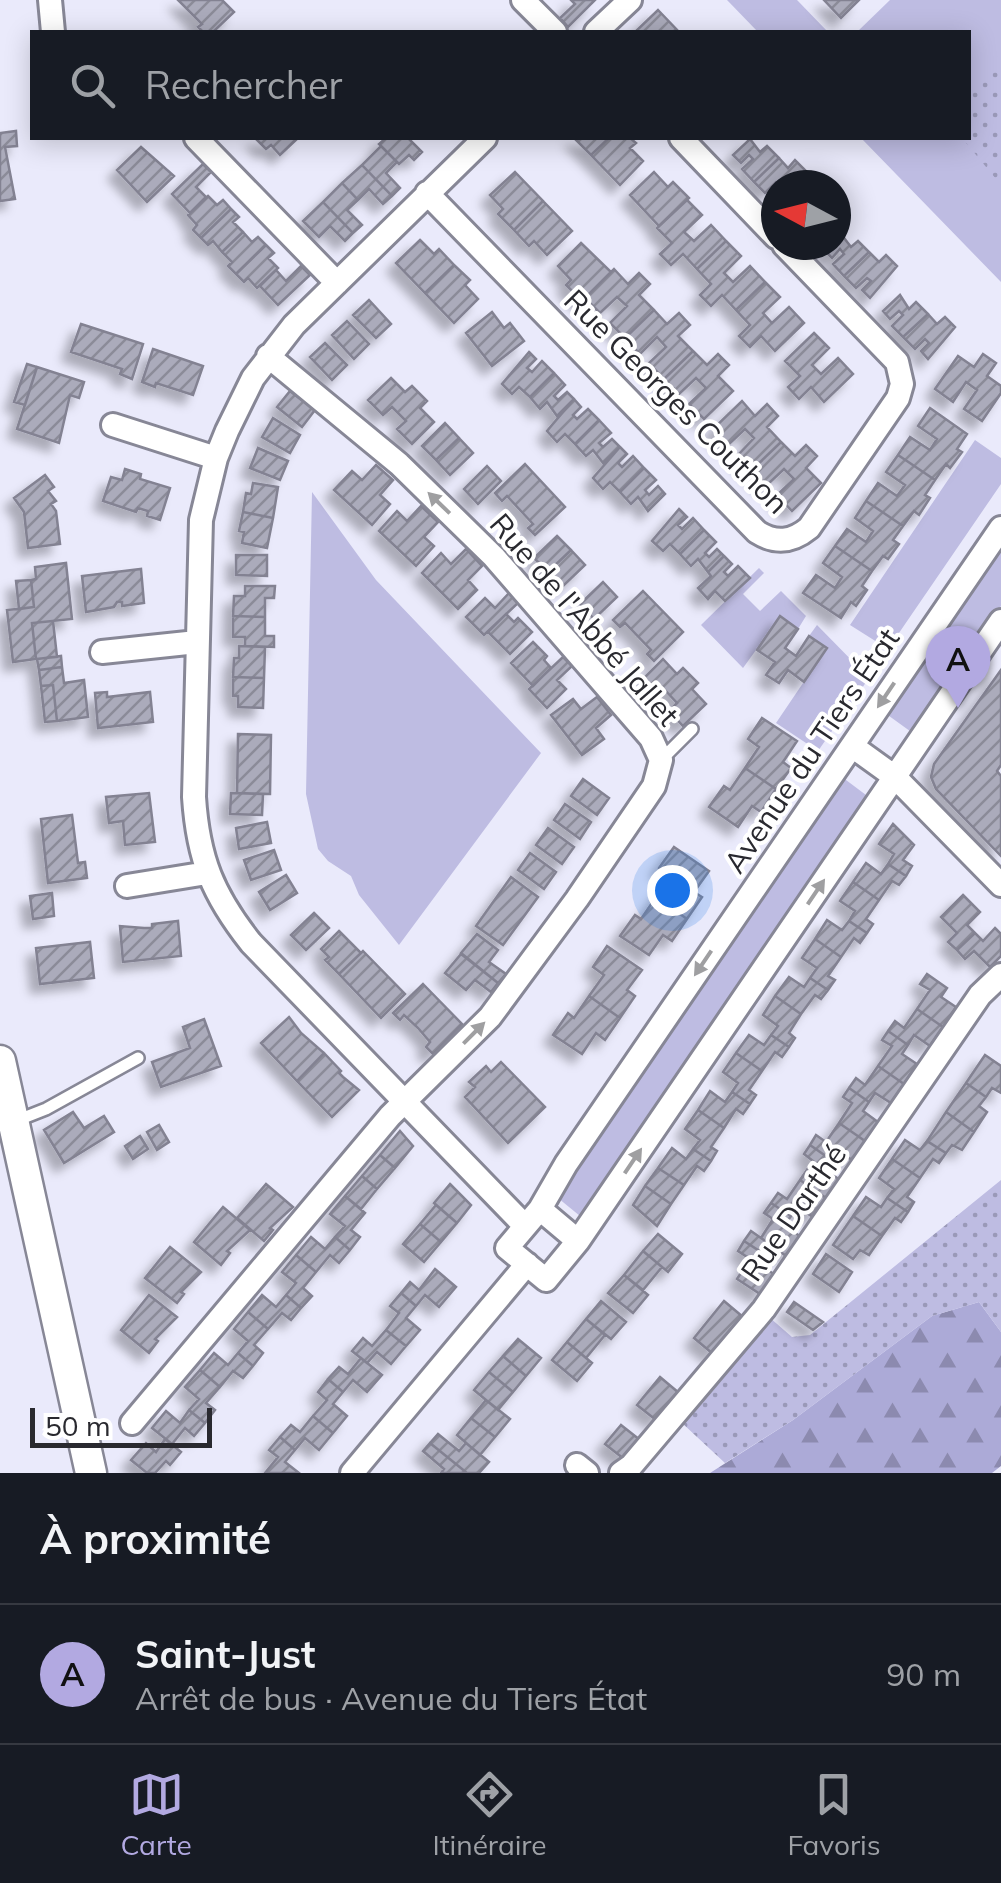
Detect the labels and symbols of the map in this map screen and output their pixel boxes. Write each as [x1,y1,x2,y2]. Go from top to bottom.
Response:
north arrow [761,170,851,260]
street label: Rue Georges Couthon [556,281,797,522]
one-way arrow [428,492,452,515]
street label: Rue de l'Abbé Jallet [482,505,687,733]
street label: Avenue du Tiers État [715,621,907,880]
pin: A [926,626,990,708]
one-way arrow [877,681,896,708]
your location [647,865,698,916]
one-way arrow [806,878,825,905]
one-way arrow [695,950,713,977]
one-way arrow [462,1022,485,1046]
street label: Rue Darthé [732,1137,854,1288]
one-way arrow [624,1147,642,1174]
scale bar [30,1403,212,1448]

